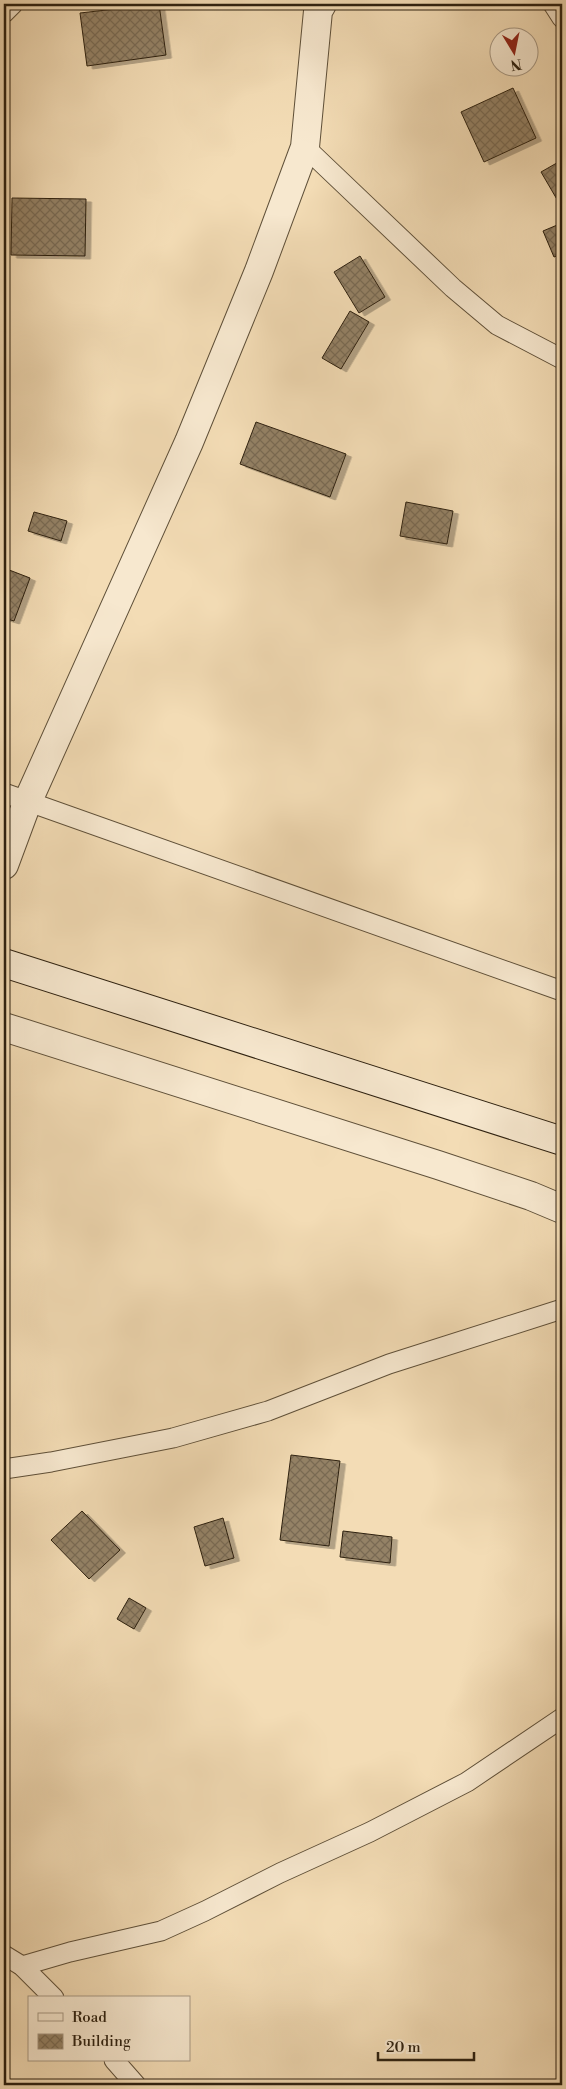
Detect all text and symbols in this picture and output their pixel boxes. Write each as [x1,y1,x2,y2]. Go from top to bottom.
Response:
north arrow [488,28,538,78]
text: N [509,54,523,74]
legend [28,1996,190,2062]
text: Road [72,2008,107,2027]
scale bar [378,2029,475,2061]
text: Building [71,2032,131,2051]
text: 20 m [386,2038,421,2057]

